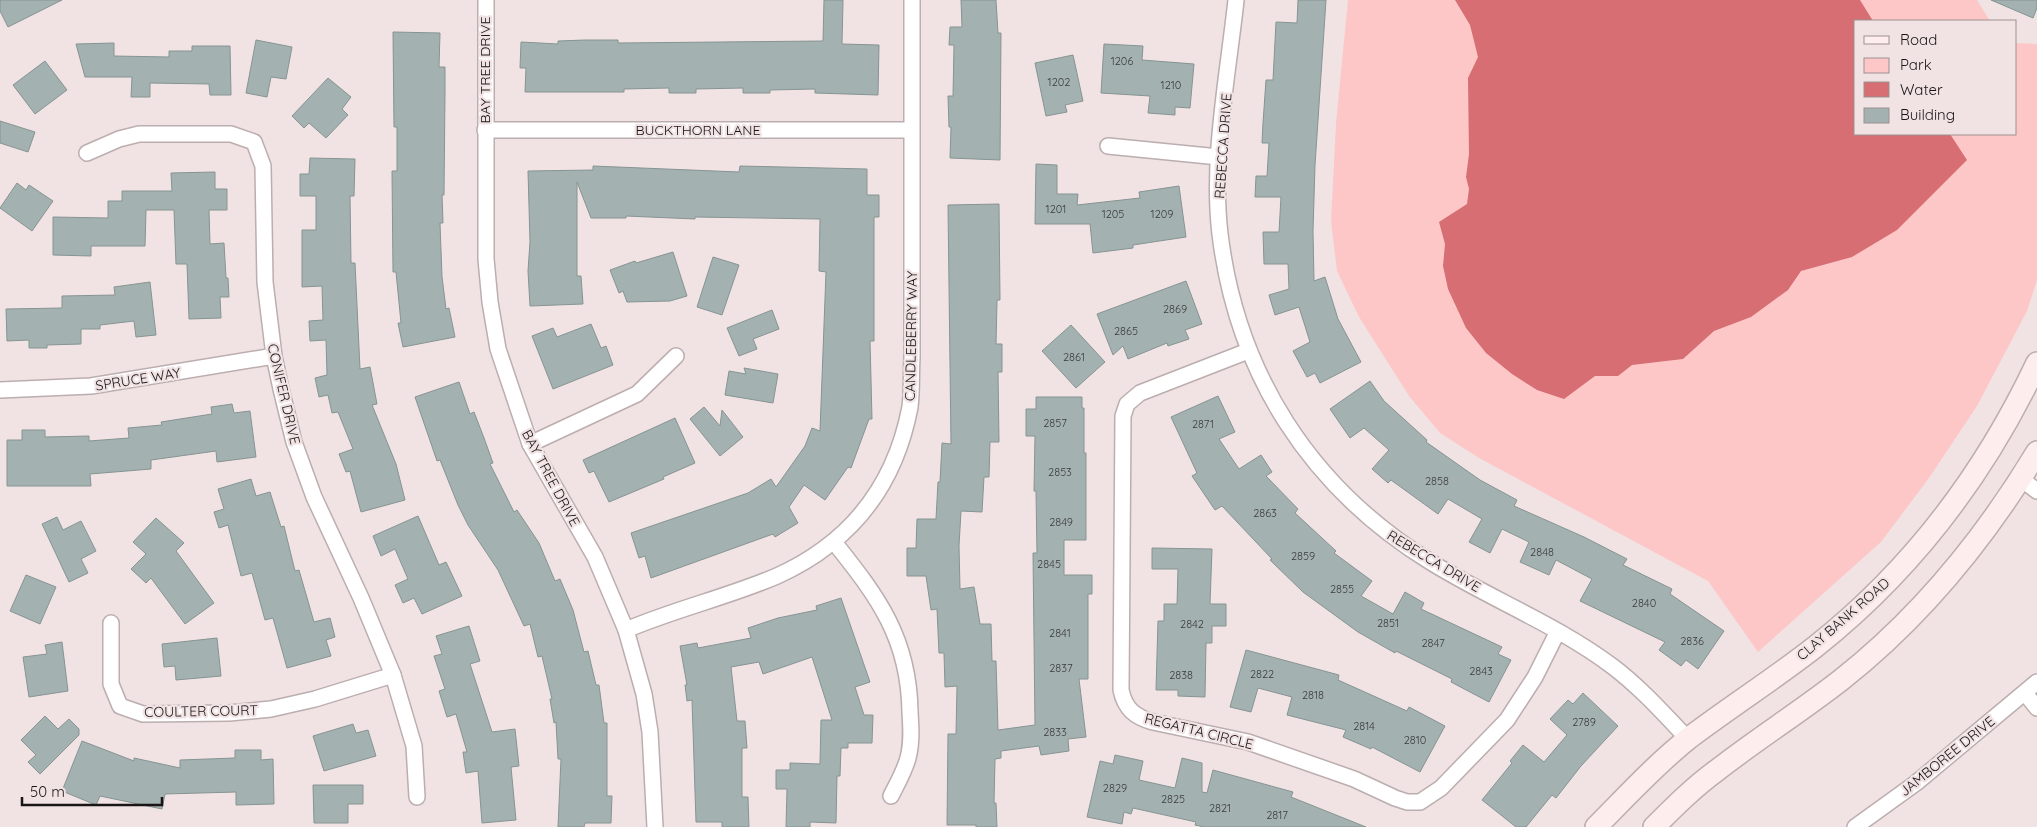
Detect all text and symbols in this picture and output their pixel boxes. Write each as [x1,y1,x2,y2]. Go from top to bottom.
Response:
street label: BAY TREE DRIVE [476,16,494,124]
legend [1854,20,2017,135]
text: Road [1900,30,1937,49]
house number: 1206 [1111,54,1133,68]
text: Park [1900,55,1932,74]
house number: 1202 [1048,75,1070,89]
house number: 1210 [1161,78,1181,92]
text: Water [1900,80,1943,99]
street label: REBECCA DRIVE [1210,93,1236,199]
text: Building [1900,105,1955,124]
street label: BUCKTHORN LANE [636,121,761,139]
house number: 1201 [1046,202,1066,216]
house number: 1205 [1102,207,1124,221]
house number: 1209 [1151,207,1173,221]
street label: CANDLEBERRY WAY [901,270,921,401]
house number: 2869 [1163,302,1187,316]
house number: 2865 [1114,324,1138,338]
street label: CONIFER DRIVE [264,342,304,446]
house number: 2861 [1063,350,1085,364]
street label: SPRUCE WAY [94,363,182,395]
house number: 2857 [1043,416,1067,430]
house number: 2871 [1192,417,1214,431]
street label: BAY TREE DRIVE [518,427,584,529]
house number: 2853 [1048,465,1072,479]
house number: 2858 [1425,474,1449,488]
house number: 2863 [1253,506,1277,520]
house number: 2849 [1049,515,1073,529]
street label: REBECCA DRIVE [1384,526,1484,596]
house number: 2848 [1530,545,1554,559]
house number: 2859 [1291,549,1315,563]
house number: 2845 [1037,557,1061,571]
street label: CLAY BANK ROAD [1793,574,1893,664]
house number: 2855 [1330,582,1354,596]
house number: 2840 [1632,596,1656,610]
house number: 2851 [1377,616,1399,630]
house number: 2842 [1180,617,1204,631]
house number: 2841 [1049,626,1071,640]
house number: 2836 [1680,634,1704,648]
house number: 2847 [1421,636,1445,650]
house number: 2837 [1049,661,1073,675]
house number: 2843 [1469,664,1493,678]
house number: 2822 [1250,667,1274,681]
house number: 2838 [1169,668,1193,682]
house number: 2818 [1302,688,1324,702]
street label: COULTER COURT [144,701,258,721]
street label: REGATTA CIRCLE [1143,709,1255,753]
street label: JAMBOREE DRIVE [1896,712,1998,800]
house number: 2789 [1572,715,1596,729]
house number: 2814 [1353,719,1375,733]
house number: 2833 [1043,725,1067,739]
house number: 2810 [1404,733,1426,747]
scale bar [22,774,162,806]
house number: 2829 [1103,781,1127,795]
text: 50 m [30,782,65,801]
house number: 2825 [1161,792,1185,806]
house number: 2821 [1209,801,1231,815]
house number: 2817 [1266,808,1288,822]

